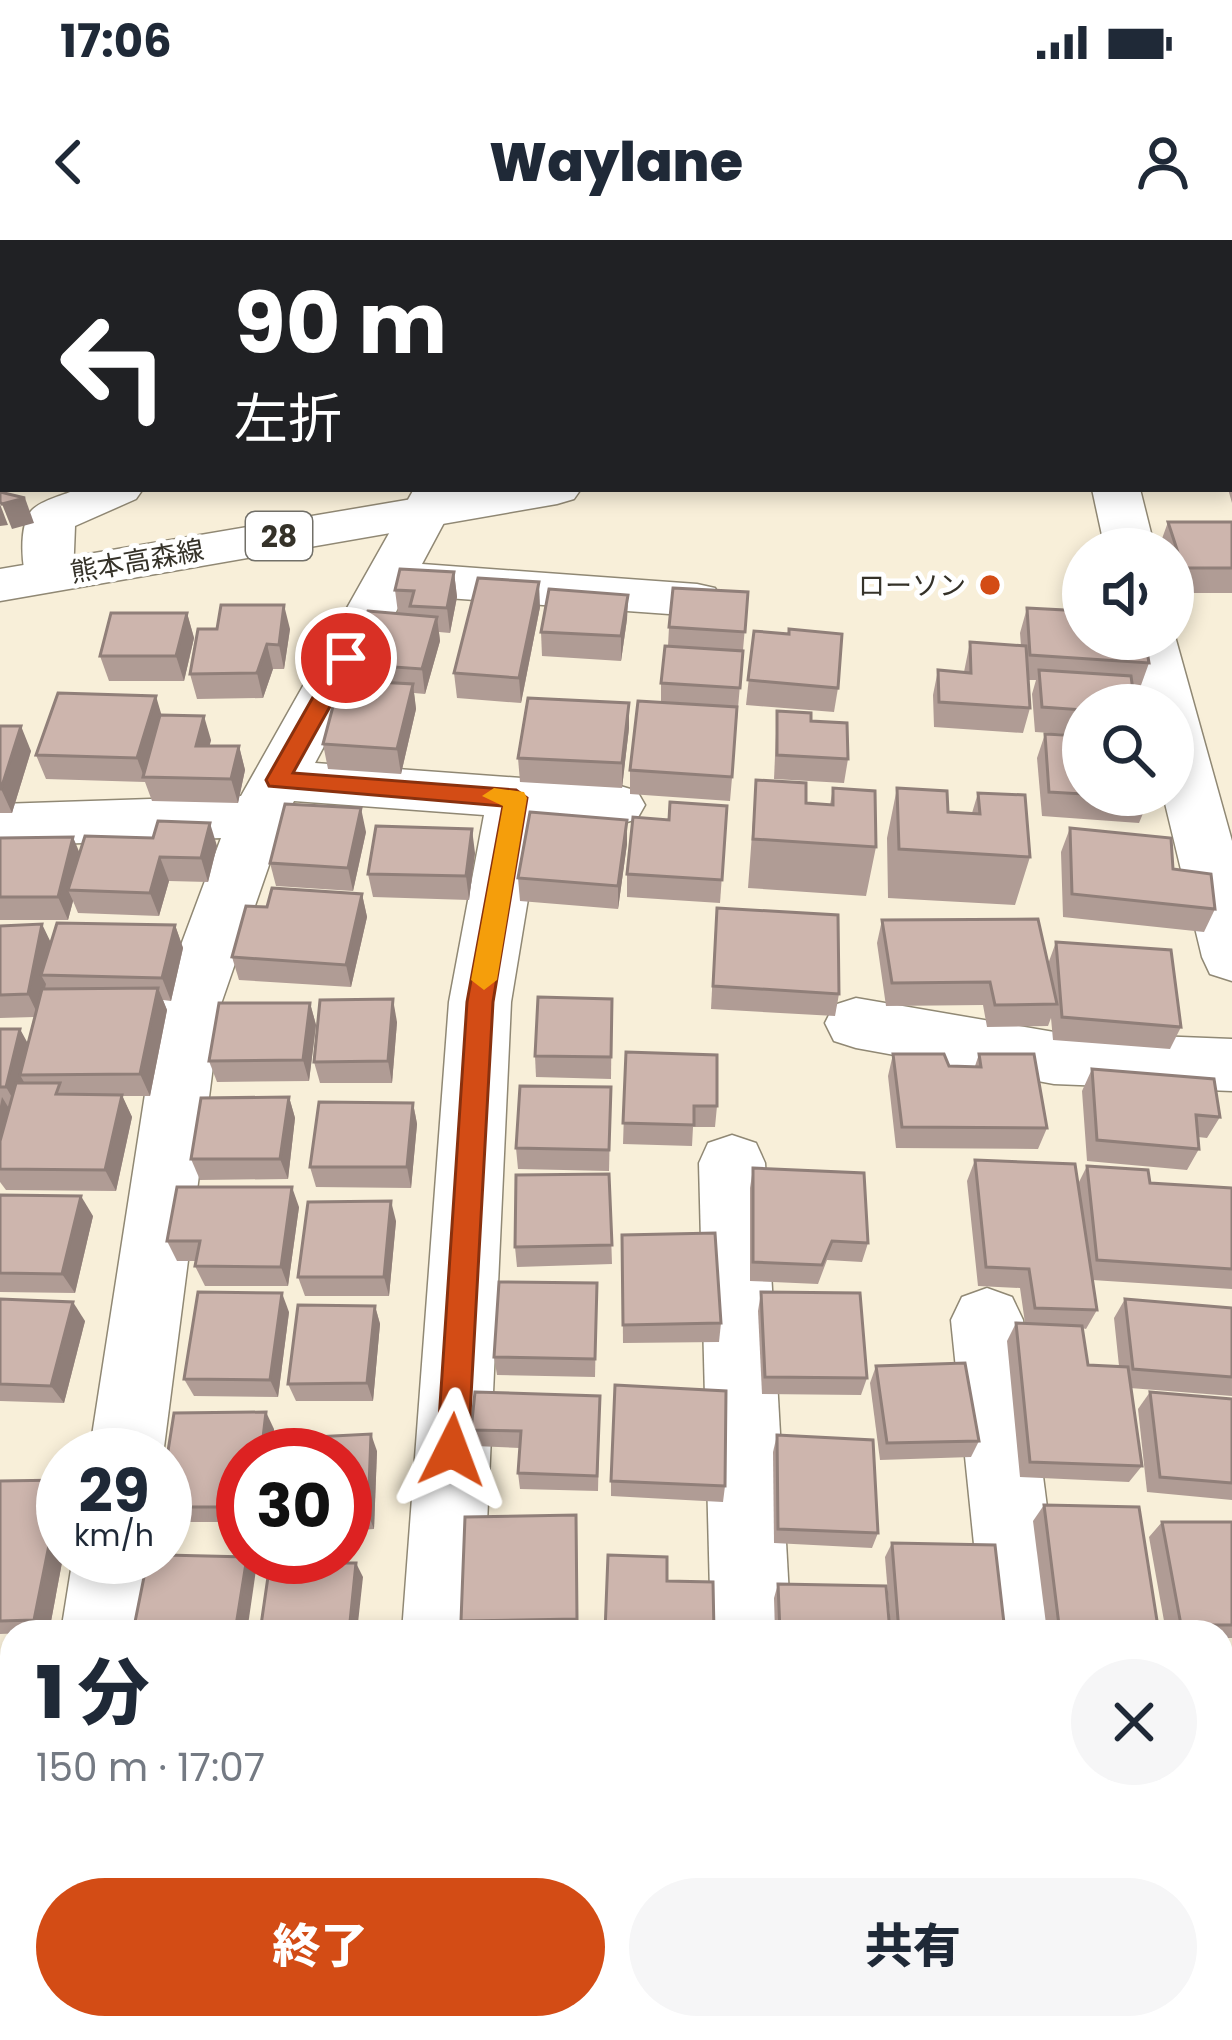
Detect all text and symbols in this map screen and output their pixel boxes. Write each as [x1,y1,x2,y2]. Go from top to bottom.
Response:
text: 17:06 [60,10,172,73]
text: Waylane [489,124,743,200]
icon: back [36,129,102,195]
icon: person [1130,129,1196,195]
text: 90 m [234,265,447,382]
icon: left [36,288,192,444]
text: 左折 [234,381,342,457]
road number: 28 [246,512,312,560]
map controls [1062,528,1194,816]
button: sound [1062,528,1194,660]
street label: 熊本高森線 [67,531,207,591]
place label: ローソン [858,567,966,604]
marker: ローソン [977,572,1003,598]
pin [295,607,397,709]
icon: arrive [313,625,379,691]
button: search [1062,684,1194,816]
position arrow [389,1387,515,1513]
speed limit sign: 30 [216,1428,372,1584]
text: 29 [78,1449,150,1533]
text: km/h [74,1514,154,1557]
text: 1 分 [36,1642,150,1743]
button: close [1071,1659,1197,1785]
text: 150 m · 17:07 [36,1740,265,1795]
button: 終了 [36,1878,605,2016]
button: 共有 [629,1878,1197,2016]

